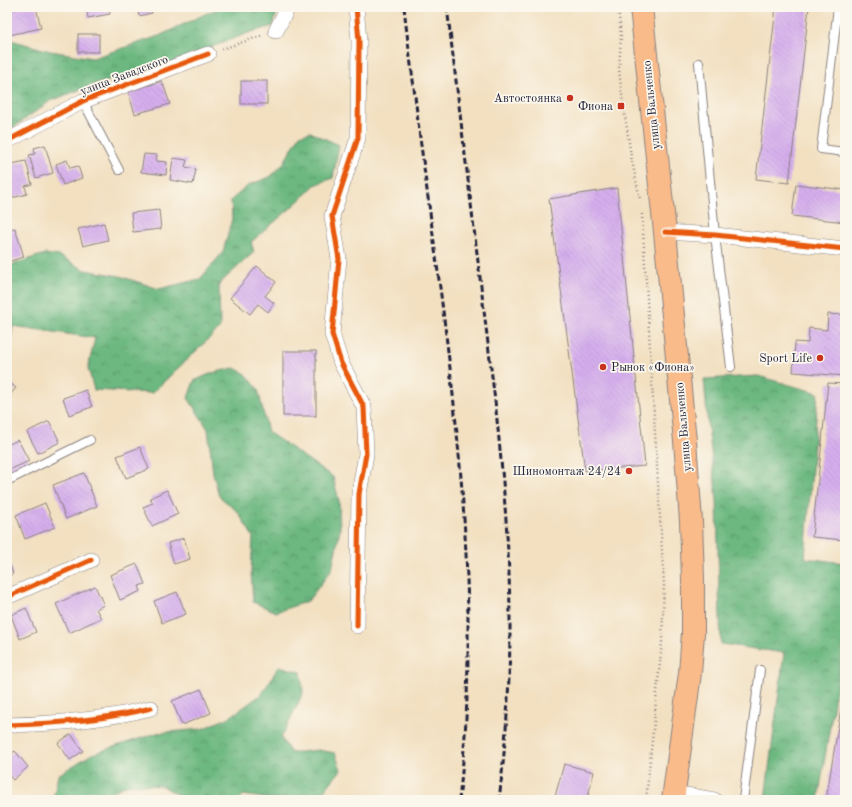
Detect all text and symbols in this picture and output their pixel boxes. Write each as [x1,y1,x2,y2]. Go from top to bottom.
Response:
street label: улица Завадского [79,54,170,98]
street label: улица Вальченко [641,60,663,150]
place label: Автостоянка [494,93,562,105]
marker: Автостоянка [565,93,575,103]
place label: Фиона [578,101,613,113]
marker: Фиона [616,101,626,111]
place label: Sport Life [759,353,812,365]
marker: Sport Life [815,353,825,363]
marker: Рынок «Фиона» [598,362,608,372]
place label: Рынок «Фиона» [611,362,695,374]
street label: улица Вальченко [674,382,694,472]
place label: Шиномонтаж 24/24 [513,466,621,478]
marker: Шиномонтаж 24/24 [624,466,634,476]

